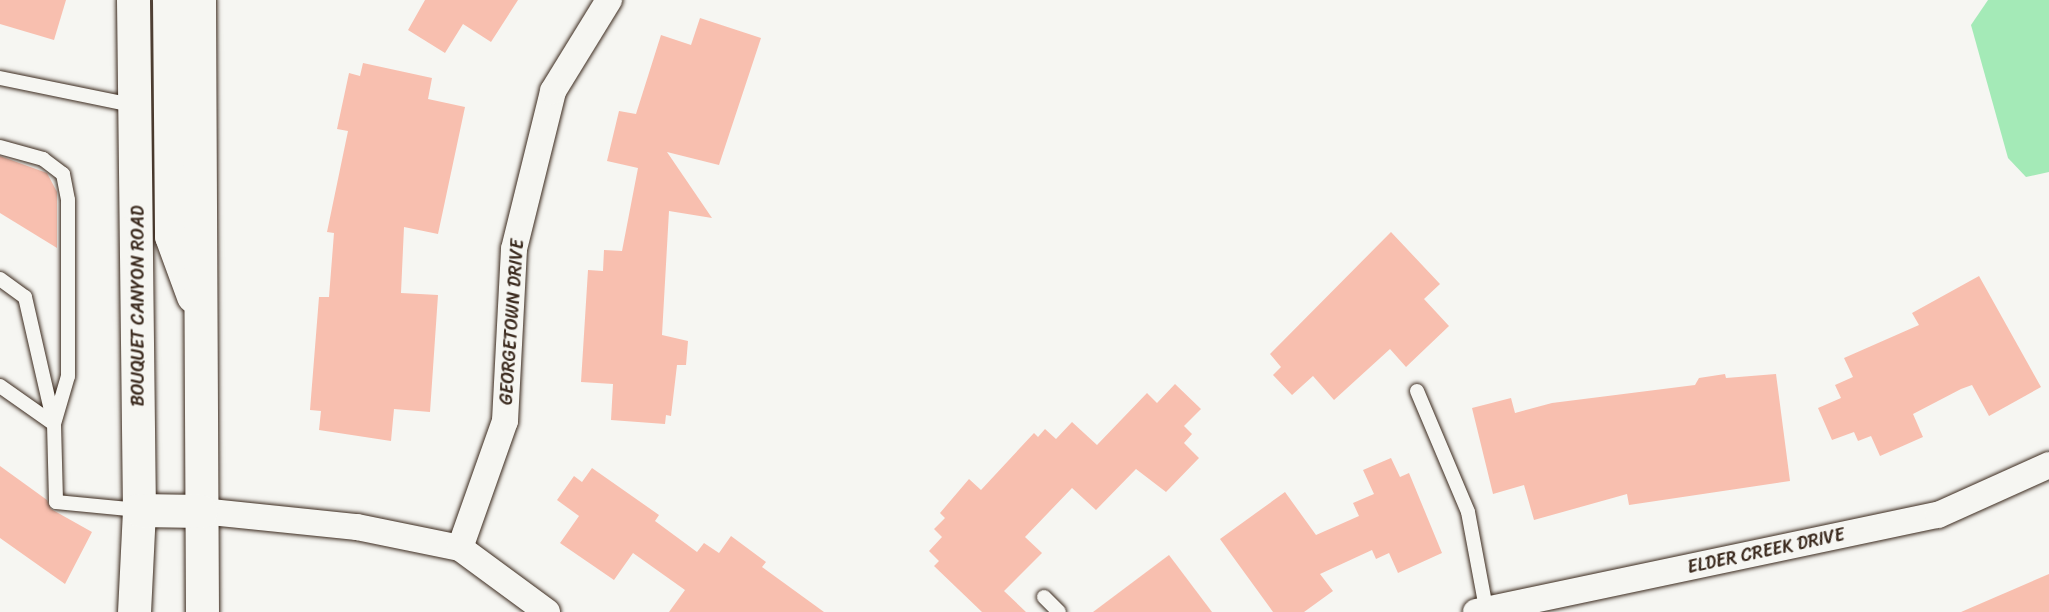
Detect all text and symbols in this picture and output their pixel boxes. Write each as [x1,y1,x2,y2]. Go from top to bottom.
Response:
street label: BOUQUET CANYON ROAD [127,205,149,407]
street label: GEORGETOWN DRIVE [495,238,529,406]
street label: ELDER CREEK DRIVE [1685,524,1847,578]

